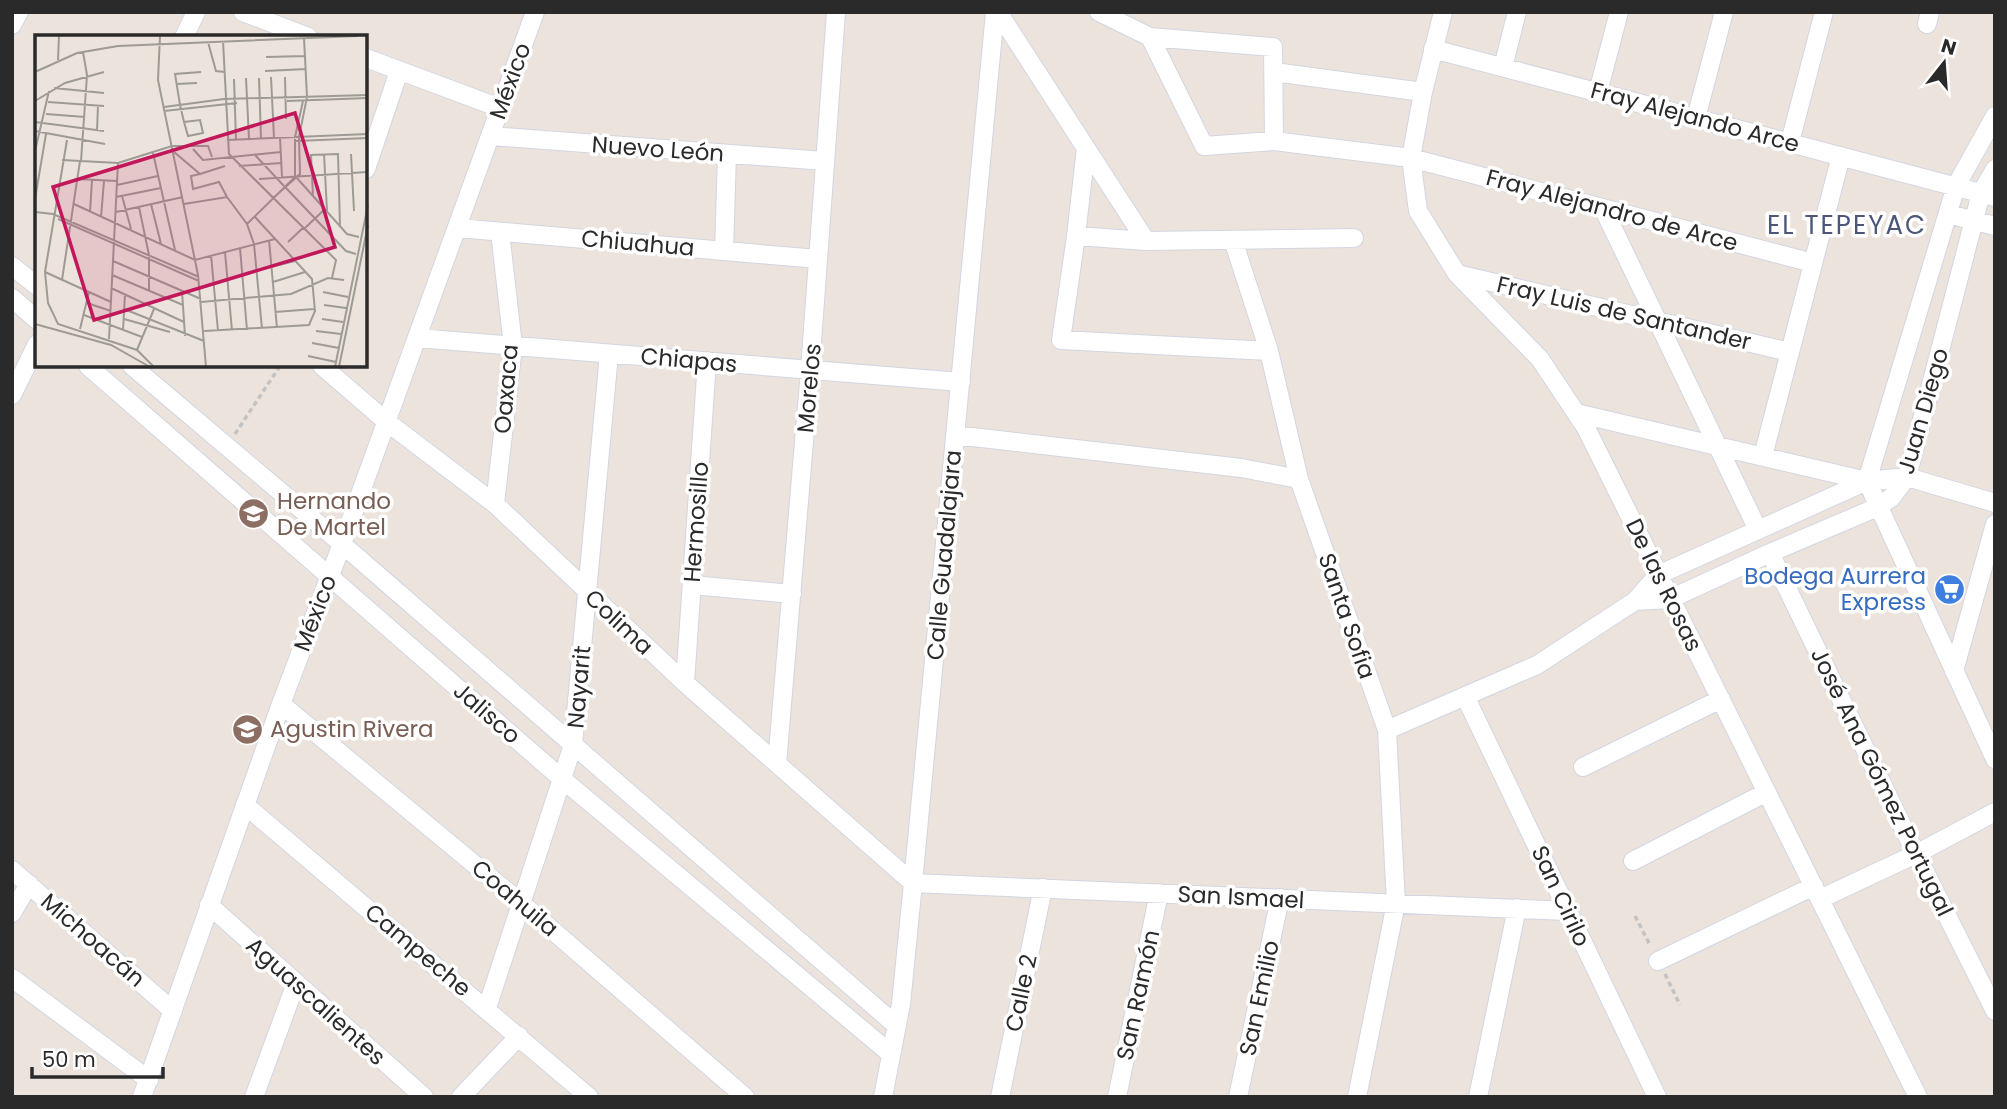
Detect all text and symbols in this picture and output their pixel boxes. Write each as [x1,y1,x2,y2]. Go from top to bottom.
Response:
north arrow [1909,28,1979,98]
text: N [1938,32,1960,62]
inset map [35,35,368,368]
street label: México [481,38,539,124]
street label: Fray Alejando Arce [1587,74,1803,160]
street label: Nuevo León [591,128,725,170]
street label: Fray Alejandro de Arce [1483,161,1741,259]
district label: EL TEPEYAC [1767,207,1927,243]
street label: Chiuahua [580,222,696,264]
street label: Fray Luis de Santander [1494,268,1754,358]
street label: Chiapas [639,340,739,380]
street label: Morelos [789,342,829,434]
street label: Oaxaca [486,343,526,435]
street label: Juan Diego [1890,344,1956,478]
street label: Calle Guadalajara [919,449,969,661]
street label: Hermosillo [676,461,716,583]
place label: Hernando De Martel [277,485,391,543]
school or university icon: Hernando De Martel [237,497,271,531]
street label: De las Rosas [1618,513,1710,657]
street label: Santa Sofia [1311,549,1383,683]
place label: Bodega Aurrera Express [1744,560,1926,618]
street label: México [286,570,344,656]
supermarket icon: Bodega Aurrera Express [1932,572,1966,606]
street label: Colima [578,582,660,662]
street label: José Ana Gómez Portugal [1803,642,1961,922]
street label: Nayarit [559,644,599,730]
street label: Jalisco [446,675,528,751]
school or university icon: Agustin Rivera [230,712,264,746]
place label: Agustin Rivera [270,713,434,745]
street label: San Cirilo [1524,840,1598,952]
street label: Coahuila [465,852,565,944]
street label: San Ismael [1177,878,1305,916]
street label: Michoacán [34,886,152,994]
street label: Campeche [358,896,478,1004]
street label: San Ramón [1109,927,1167,1063]
street label: Aguascalientes [239,930,393,1072]
street label: San Emilio [1231,937,1287,1059]
street label: Calle 2 [997,951,1045,1035]
scale bar [32,1036,163,1080]
text: 50 m [42,1045,96,1074]

